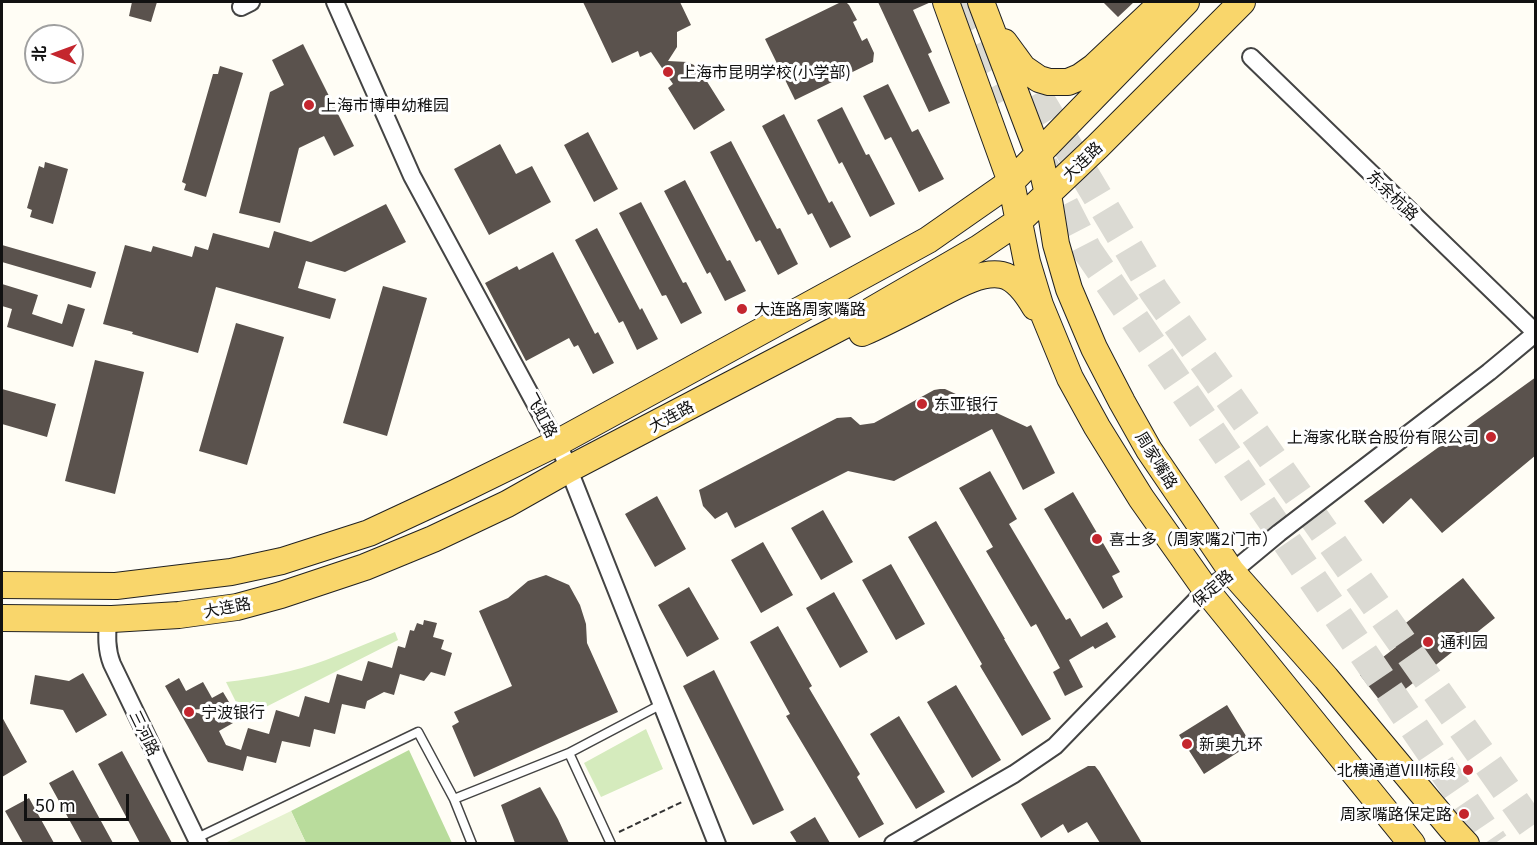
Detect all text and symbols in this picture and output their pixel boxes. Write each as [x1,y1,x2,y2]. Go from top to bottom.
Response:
north arrow [24,24,84,84]
text: 北 [26,46,50,62]
place label: 上海市昆明学校(小学部) [680,62,851,82]
marker: 上海市昆明学校(小学部) [661,65,675,79]
place label: 上海市博申幼稚园 [321,95,449,115]
marker: 上海市博申幼稚园 [302,98,316,112]
street label: 大连路 [1058,137,1106,185]
street label: 东余杭路 [1363,166,1423,224]
place label: 大连路周家嘴路 [754,299,866,319]
marker: 大连路周家嘴路 [735,302,749,316]
street label: 飞虹路 [522,389,562,441]
place label: 东亚银行 [934,394,998,414]
street label: 大连路 [645,396,697,436]
marker: 东亚银行 [915,397,929,411]
place label: 上海家化联合股份有限公司 [1287,427,1479,447]
street label: 周家嘴路 [1132,428,1182,492]
marker: 上海家化联合股份有限公司 [1484,430,1498,444]
place label: 喜士多（周家嘴2门市） [1109,529,1278,549]
marker: 喜士多（周家嘴2门市） [1090,532,1104,546]
street label: 保定路 [1187,565,1237,611]
street label: 大连路 [202,593,252,621]
place label: 通利园 [1440,632,1488,652]
marker: 通利园 [1421,635,1435,649]
place label: 宁波银行 [201,702,265,722]
marker: 宁波银行 [182,705,196,719]
street label: 三河路 [126,707,164,759]
place label: 新奥九环 [1199,734,1263,754]
marker: 新奥九环 [1180,737,1194,751]
place label: 北横通道VIII标段 [1337,760,1456,780]
marker: 北横通道VIII标段 [1461,763,1475,777]
scale bar [27,782,132,820]
text: 50 m [35,791,76,817]
place label: 周家嘴路保定路 [1340,804,1452,824]
marker: 周家嘴路保定路 [1457,807,1471,821]

